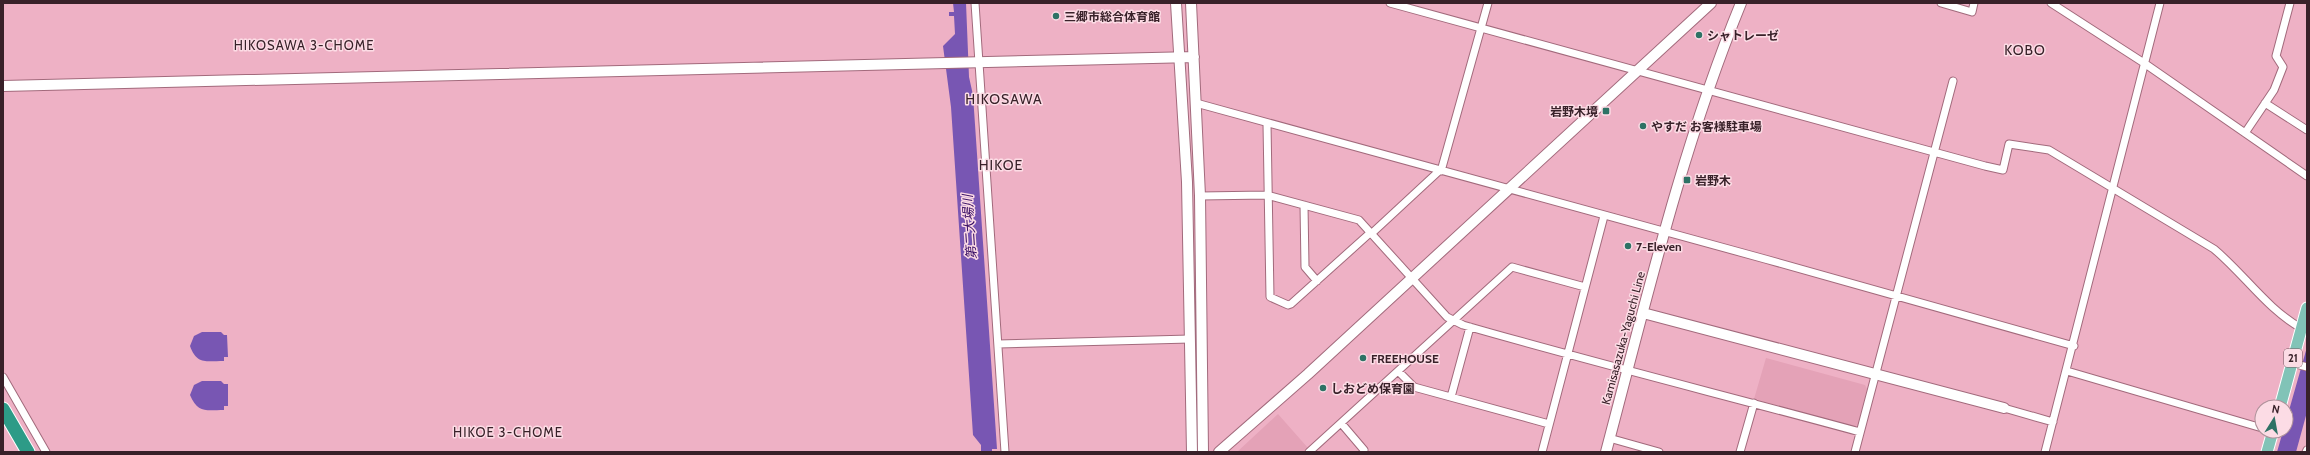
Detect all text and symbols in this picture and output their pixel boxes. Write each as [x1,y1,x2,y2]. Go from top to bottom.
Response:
place label: 三郷市総合体育館 [1064,9,1160,24]
marker: 三郷市総合体育館 [1051,11,1061,21]
place label: シャトレーゼ [1707,28,1779,43]
marker: シャトレーゼ [1694,30,1704,40]
district label: HIKOSAWA 3-CHOME [234,37,374,53]
district label: KOBO [2004,41,2046,59]
district label: HIKOSAWA [965,90,1043,108]
place label: 岩野木境 [1550,104,1598,119]
marker: 岩野木境 [1601,106,1611,116]
place label: やすだ お客様駐車場 [1651,119,1762,134]
marker: やすだ お客様駐車場 [1638,121,1648,131]
district label: HIKOE [979,156,1023,174]
place label: 岩野木 [1695,173,1731,188]
marker: 岩野木 [1682,175,1692,185]
water label: 第二大場川 [959,192,979,260]
place label: 7-Eleven [1636,239,1682,254]
marker: 7-Eleven [1623,241,1633,251]
street label: Kamisasazuka-Yaguchi Line [1598,270,1648,406]
road number: 21 [2284,349,2302,367]
place label: FREEHOUSE [1371,351,1439,366]
marker: FREEHOUSE [1358,353,1368,363]
place label: しおどめ保育園 [1331,381,1415,396]
marker: しおどめ保育園 [1318,383,1328,393]
north arrow [2254,399,2294,439]
text: N [2271,402,2281,417]
district label: HIKOE 3-CHOME [453,424,563,440]

